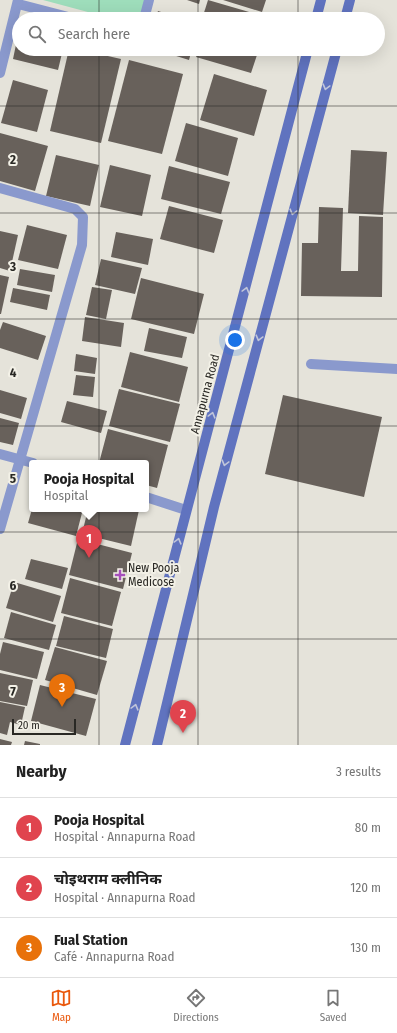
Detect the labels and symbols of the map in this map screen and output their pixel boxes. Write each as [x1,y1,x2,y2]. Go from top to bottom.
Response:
one-way arrow [323,83,331,90]
text: 2 [9,152,16,167]
one-way arrow [289,209,297,215]
text: 3 [9,259,16,274]
one-way arrow [241,286,249,293]
your location [225,330,245,350]
one-way arrow [255,334,264,341]
street label: Annapurna Road [188,353,222,435]
text: 4 [10,365,17,380]
one-way arrow [207,412,216,419]
one-way arrow [221,460,230,467]
text: 5 [10,471,16,486]
pin: 1 [76,525,102,558]
one-way arrow [174,538,182,544]
place label: New Pooja Medicose [128,561,179,589]
marker: New Pooja Medicose [115,570,125,580]
text: 6 [10,578,17,593]
pin: 3 [49,674,75,707]
text: 7 [10,684,16,699]
pin: 2 [170,700,196,733]
one-way arrow [130,704,139,711]
scale bar [12,717,76,736]

